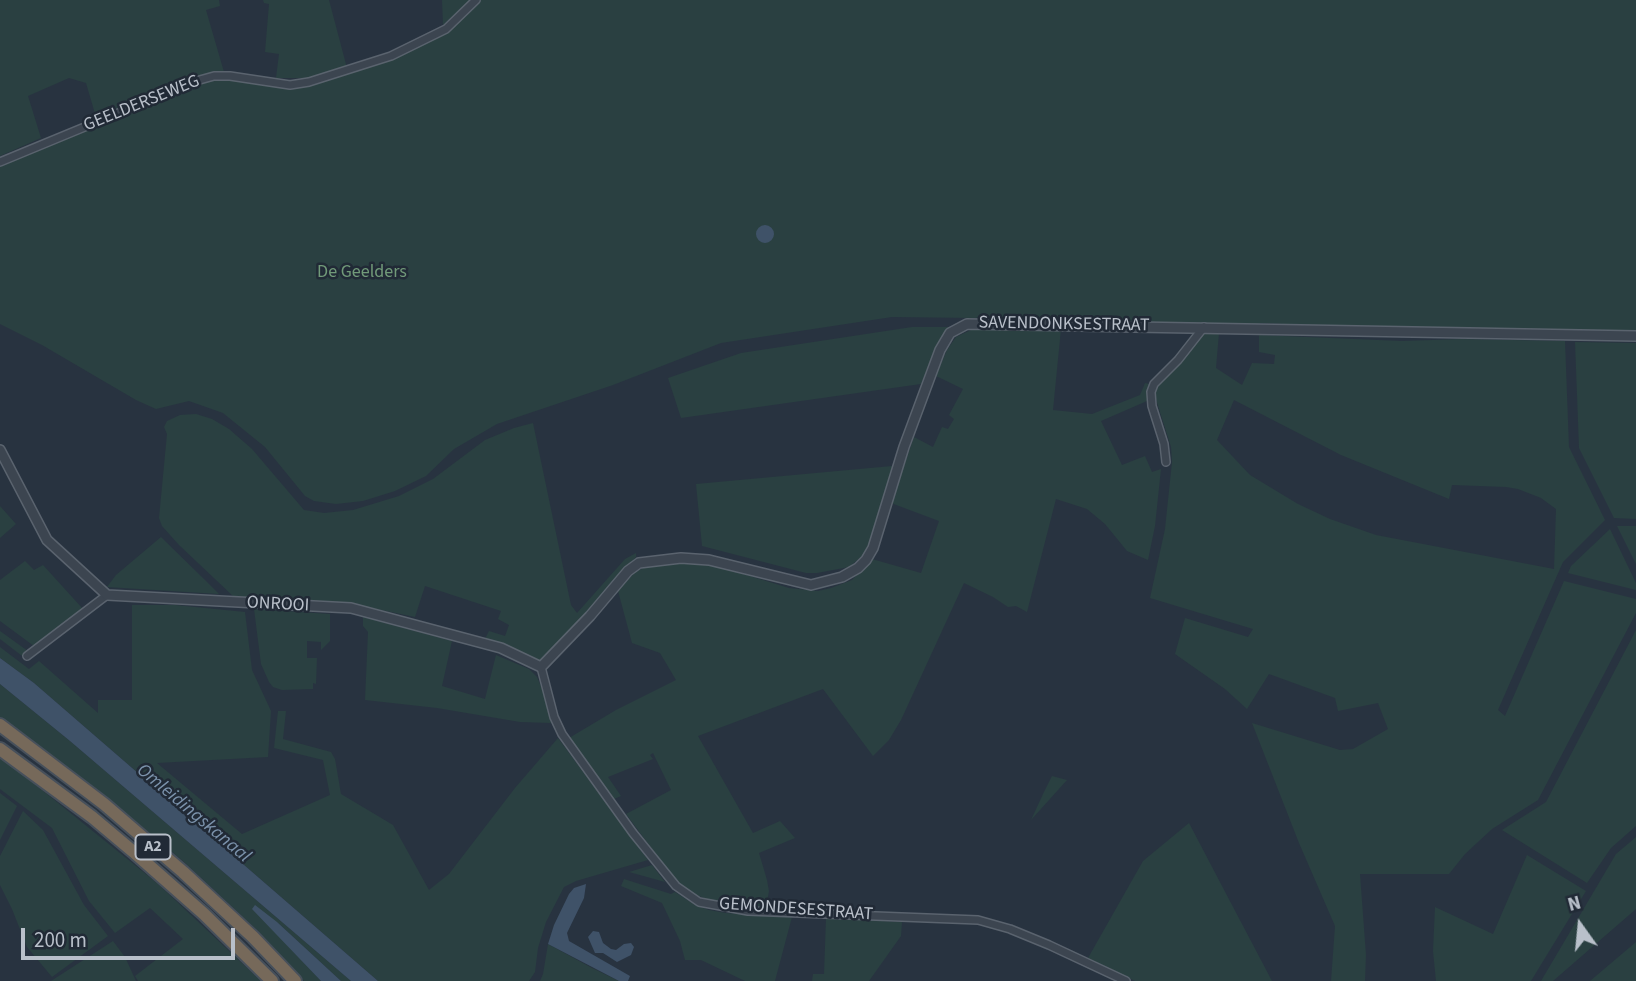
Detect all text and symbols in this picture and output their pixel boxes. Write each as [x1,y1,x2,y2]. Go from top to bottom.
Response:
street label: GEELDERSEWEG [81,71,203,137]
park label: De Geelders [317,262,407,284]
street label: SAVENDONKSESTRAAT [978,313,1150,337]
street label: ONROOI [246,593,310,617]
water label: Omleidingskanaal [131,760,255,868]
road number: A2 [136,834,170,860]
north arrow [1545,890,1615,960]
text: N [1565,890,1584,919]
street label: GEMONDESESTRAAT [718,894,874,926]
scale bar [24,914,238,958]
text: 200 m [34,925,87,955]

